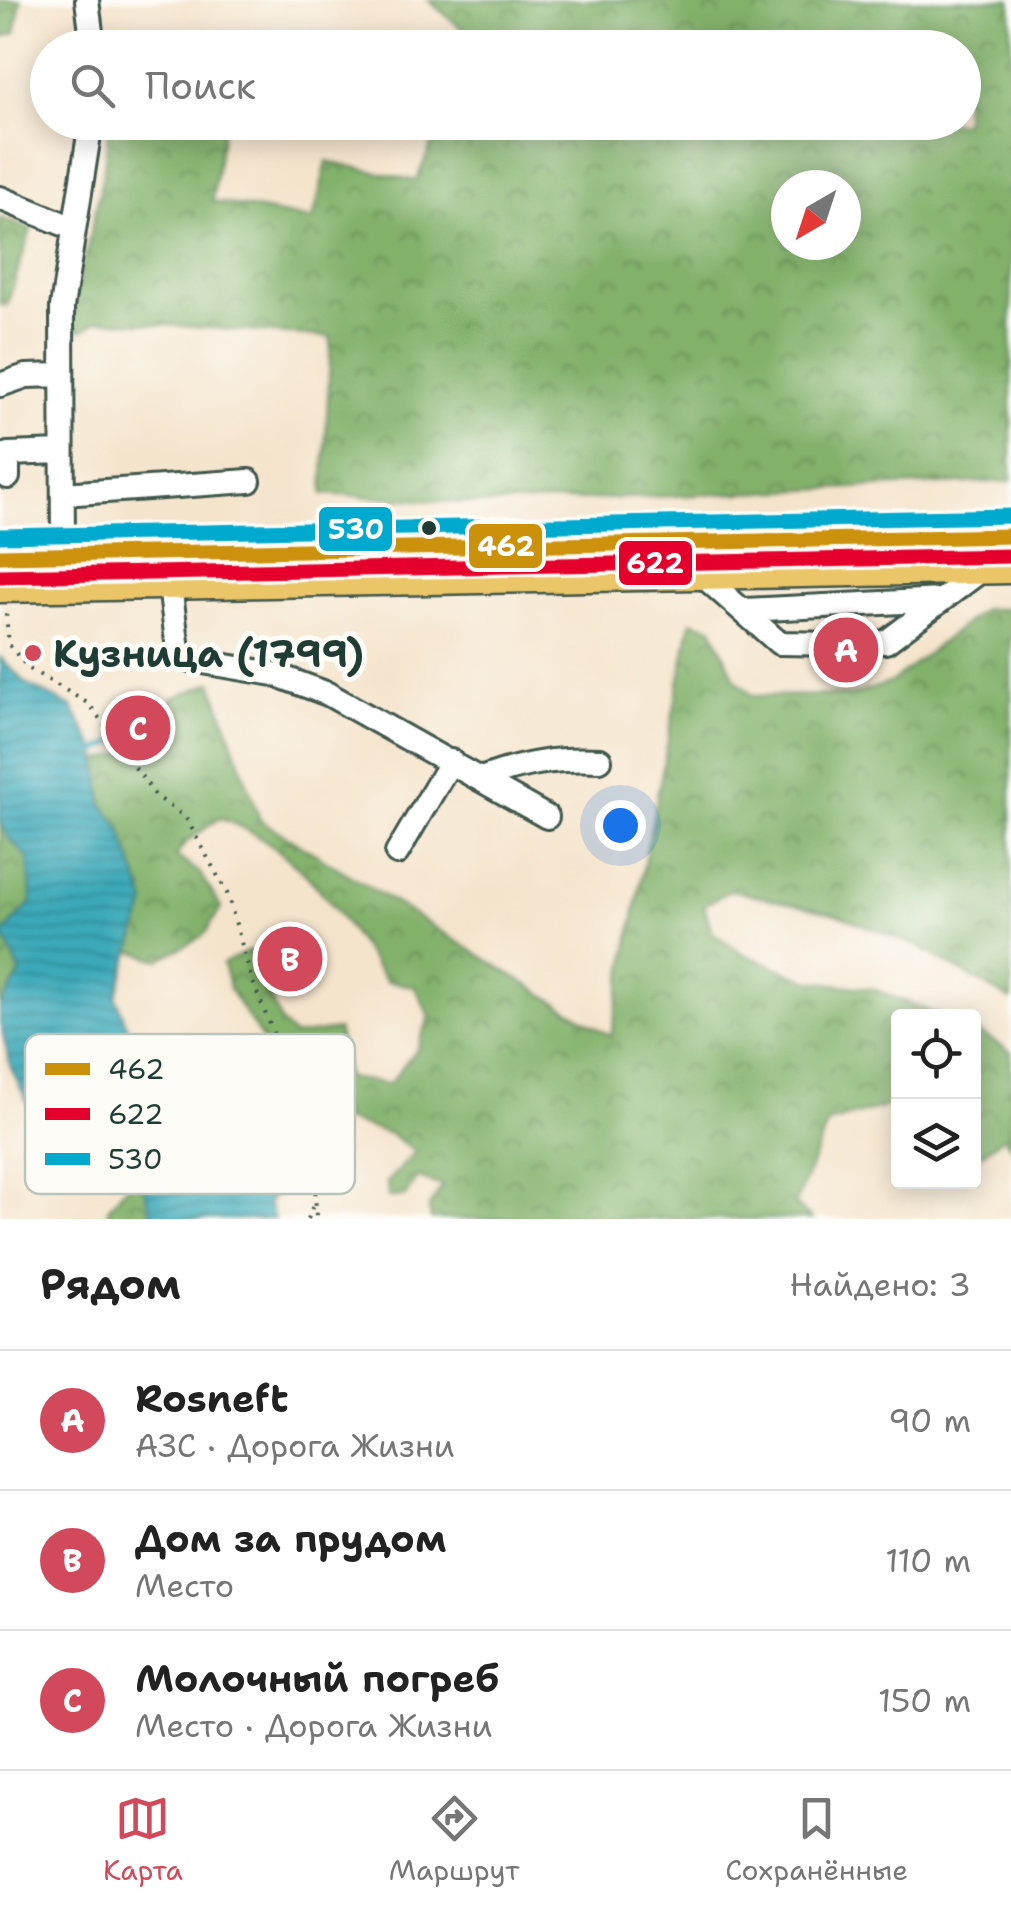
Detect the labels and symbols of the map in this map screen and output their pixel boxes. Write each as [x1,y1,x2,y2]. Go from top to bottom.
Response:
north arrow [771,170,861,260]
line badge: 530 [317,505,394,553]
text: 530 [328,510,384,548]
unlabelled marker [419,518,439,538]
line badge: 462 [467,522,544,570]
text: 462 [477,527,535,565]
line badge: 622 [617,539,694,587]
text: 622 [626,544,684,582]
pin: A [814,612,878,688]
place label: Кузница (1799) [53,628,364,679]
marker: Кузница (1799) [22,642,44,664]
pin: C [106,690,170,766]
your location [595,800,646,851]
pin: B [258,922,322,996]
legend [25,1034,355,1194]
text: 462 [108,1050,165,1088]
text: 622 [108,1095,164,1133]
text: 530 [108,1140,163,1178]

